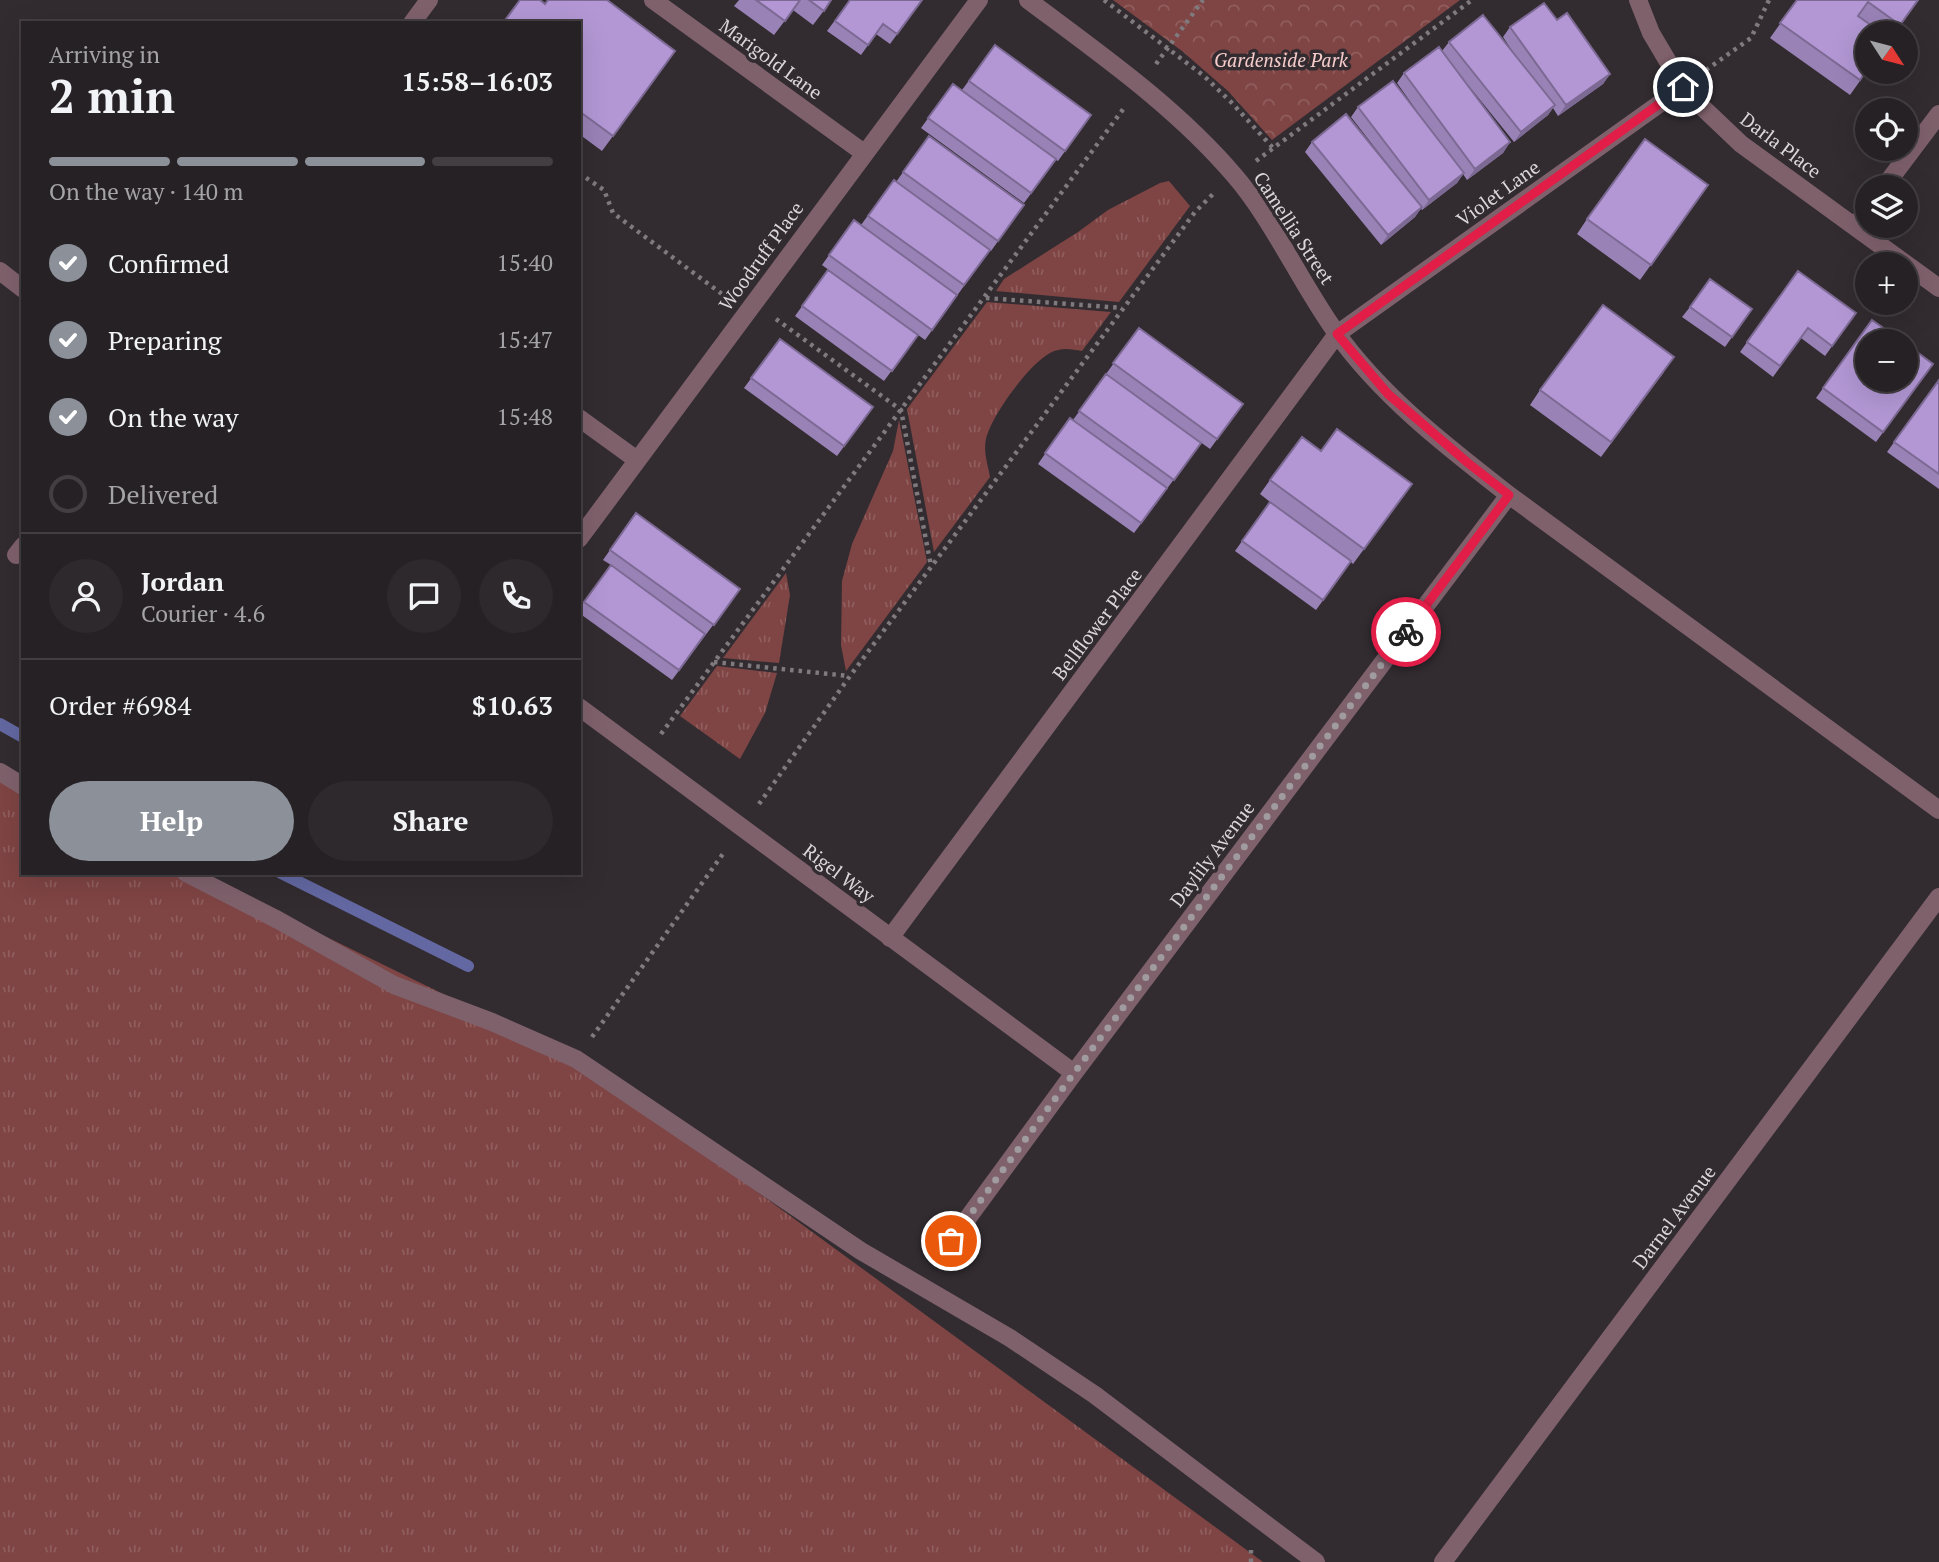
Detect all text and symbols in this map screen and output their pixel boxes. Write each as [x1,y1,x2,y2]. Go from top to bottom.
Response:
street label: Marigold Lane [715,13,828,104]
north arrow [1855,21,1918,84]
map controls [1855,21,1918,392]
text: Arriving in [49,39,160,70]
park label: Gardenside Park [1214,47,1349,72]
pin [1653,57,1713,117]
text: 15:58–16:03 [401,64,553,98]
text: 2 min [49,65,175,126]
icon: home [1664,68,1702,106]
button: locate [1855,98,1918,161]
street label: Darla Place [1736,106,1827,183]
street label: Violet Lane [1451,154,1544,231]
street label: Camellia Street [1249,166,1340,289]
button: layers [1855,175,1918,238]
text: On the way · 140 m [49,176,243,207]
street label: Woodruff Place [713,196,809,315]
icon: check [49,244,87,282]
text: Confirmed [108,246,229,280]
text: 15:40 [496,247,553,278]
button: + [1855,252,1918,315]
icon: check [49,321,87,359]
text: Preparing [108,323,221,357]
text: 15:47 [496,324,553,355]
button: − [1855,329,1918,392]
icon: check [49,398,87,436]
text: On the way [108,400,239,434]
text: 15:48 [496,401,553,432]
text: Delivered [108,477,218,511]
button: person [49,559,123,633]
button: chat [387,559,461,633]
button: phone [479,559,553,633]
street label: Bellflower Place [1046,563,1147,685]
text: Jordan [141,564,224,598]
courier [1371,597,1441,667]
text: Courier · 4.6 [141,598,265,629]
icon: bike [1387,613,1425,651]
text: Order #6984 [49,688,191,722]
text: $10.63 [472,688,553,722]
button: Help [49,781,294,861]
button: Share [308,781,553,861]
street label: Daylily Avenue [1164,796,1259,911]
street label: Rigel Way [798,838,880,908]
street label: Darnel Avenue [1626,1160,1721,1273]
pin [921,1211,981,1271]
icon: bag [932,1222,970,1260]

